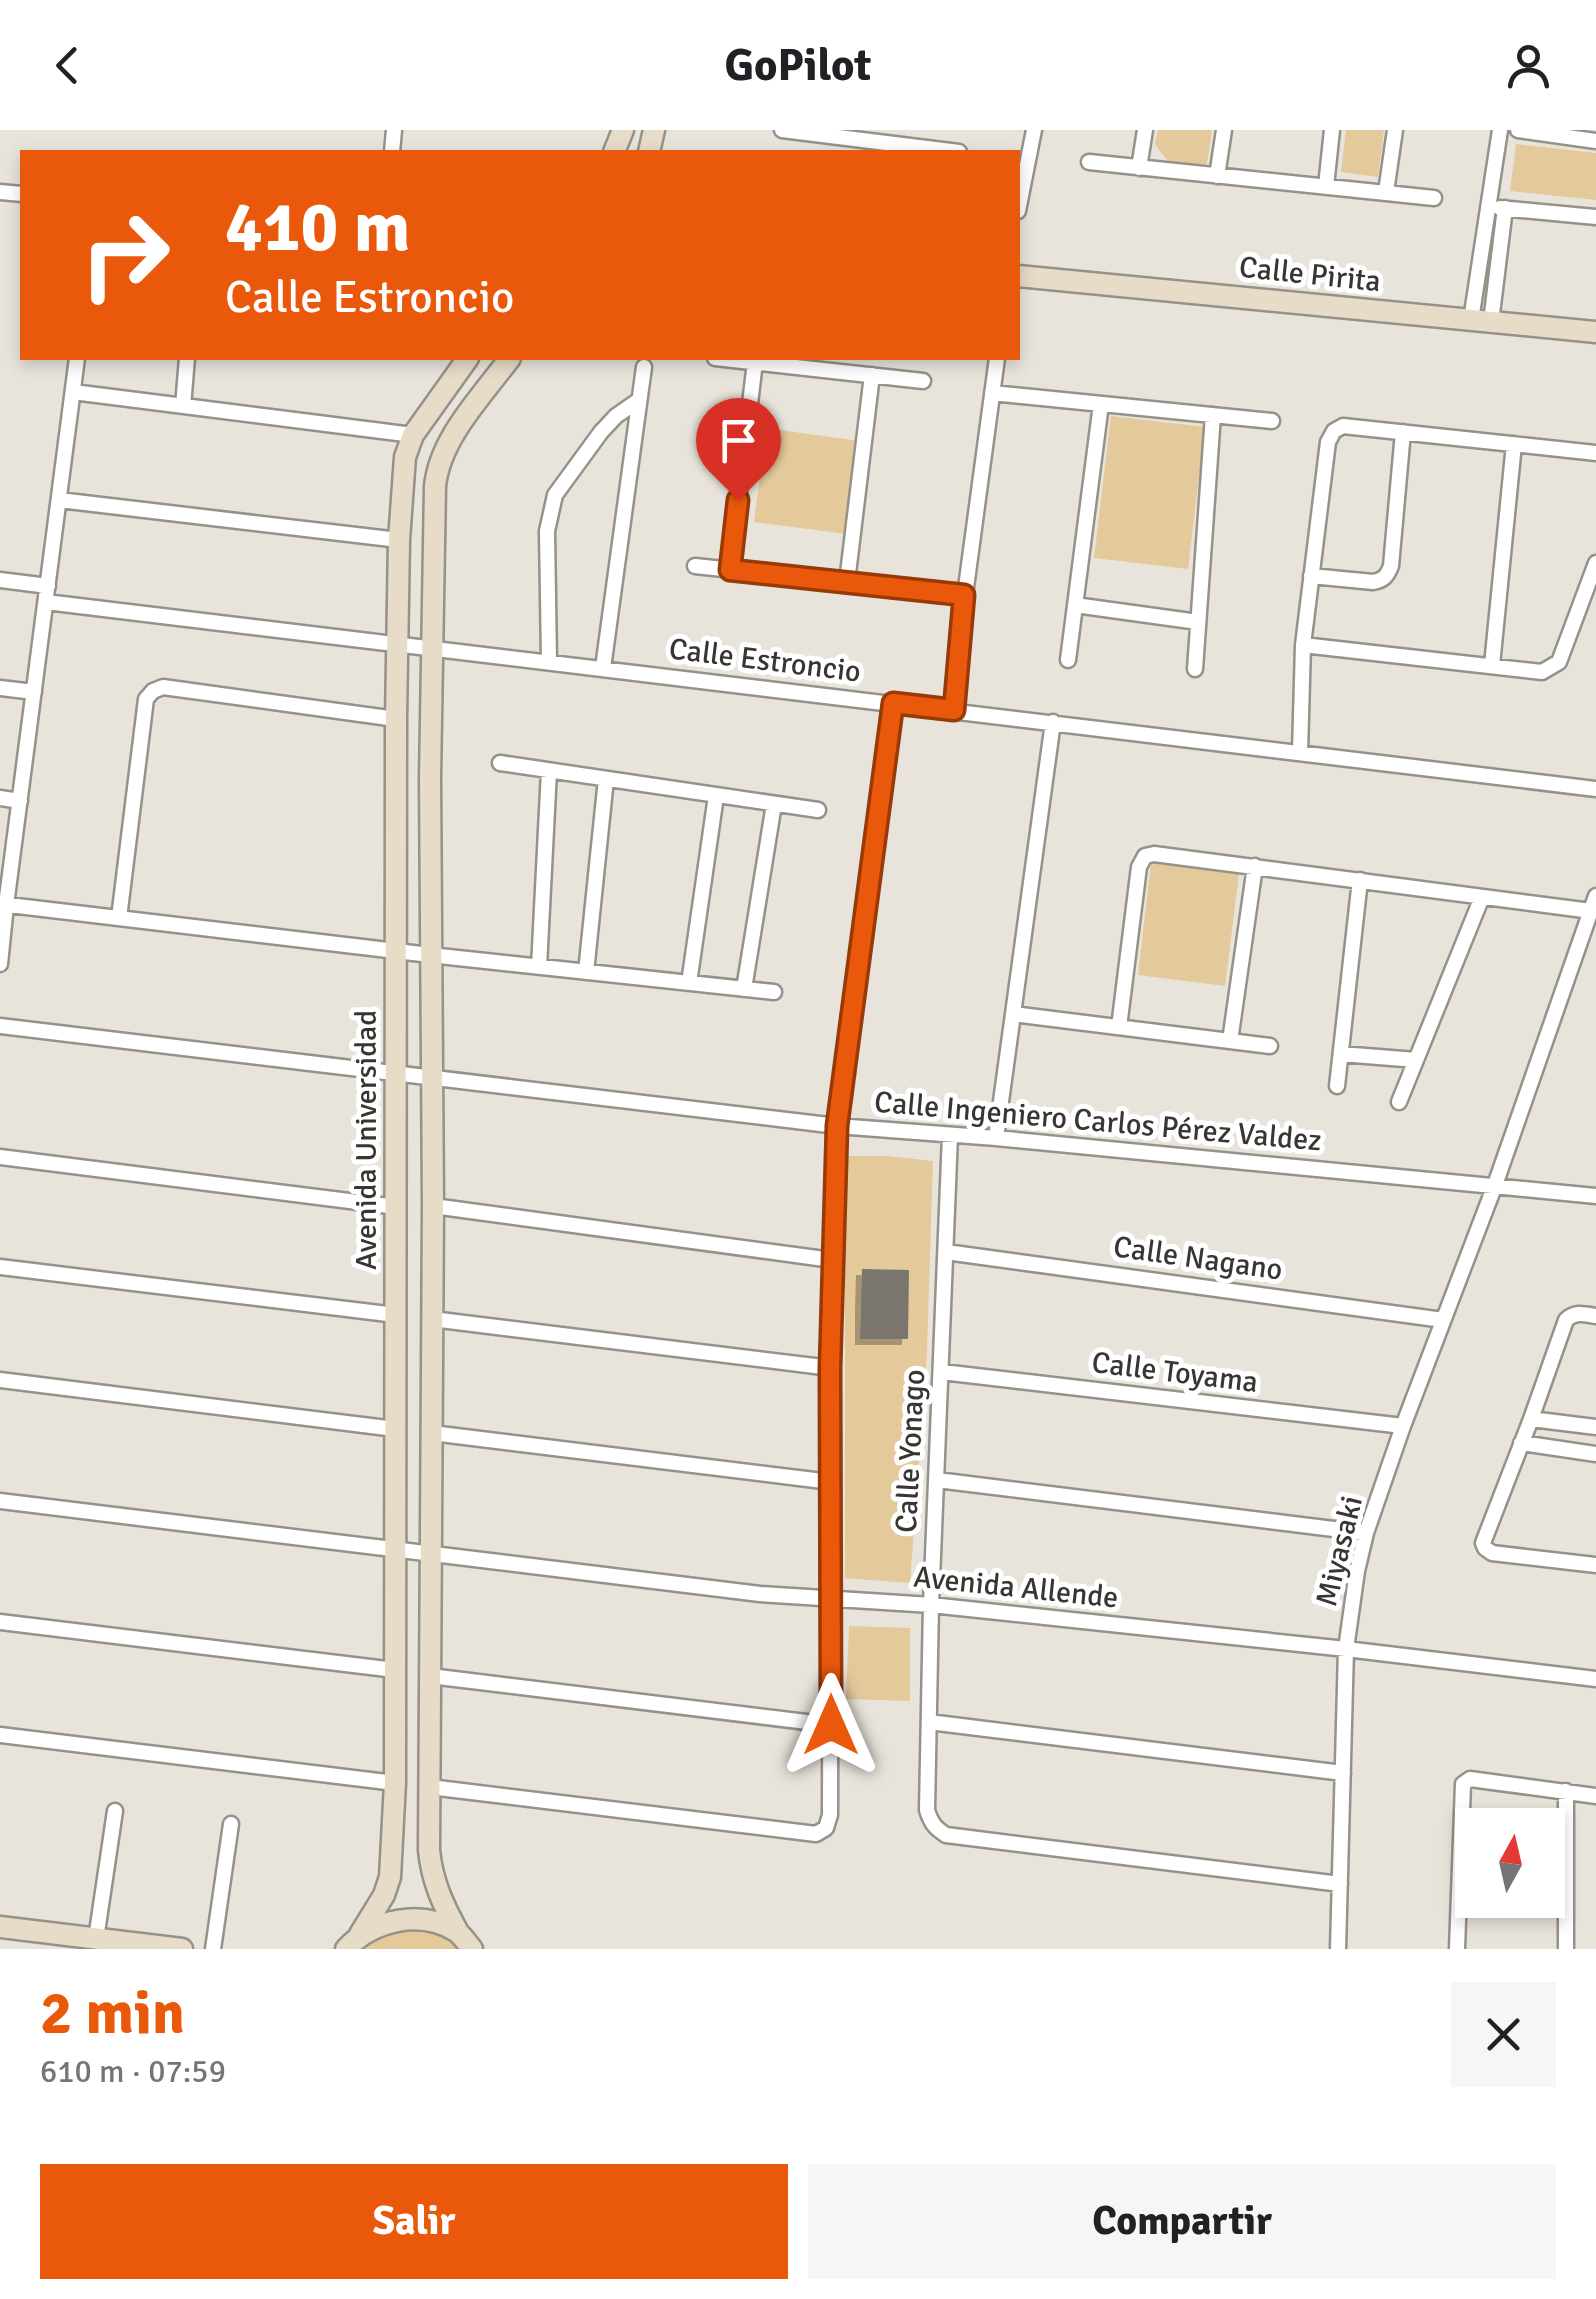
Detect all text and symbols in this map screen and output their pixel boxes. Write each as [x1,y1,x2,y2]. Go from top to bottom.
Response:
icon: back [40,38,95,93]
text: GoPilot [725,38,871,93]
icon: person [1501,38,1556,93]
text: 410 m [225,184,410,270]
icon: right [60,190,190,320]
street label: Calle Pirita [1237,249,1383,300]
text: Calle Estroncio [225,270,514,325]
pin [696,398,781,501]
icon: arrive [711,413,766,468]
street label: Calle Estroncio [667,630,863,691]
street label: Avenida Universidad [348,1010,385,1270]
street label: Calle Ingeniero Carlos Pérez Valdez [873,1084,1323,1159]
street label: Calle Nagano [1111,1228,1285,1289]
street label: Calle Toyama [1090,1344,1260,1401]
street label: Calle Yonago [888,1368,933,1534]
street label: Miyasaki [1308,1492,1371,1610]
street label: Avenida Allende [912,1558,1120,1617]
position arrow [779,1673,883,1777]
north arrow [1455,1808,1565,1918]
map controls [1455,1808,1565,1918]
text: 2 min [40,1977,185,2051]
button: close [1451,1982,1556,2087]
text: 610 m · 07:59 [40,2052,226,2091]
button: Salir [40,2164,788,2279]
button: Compartir [808,2164,1556,2279]

